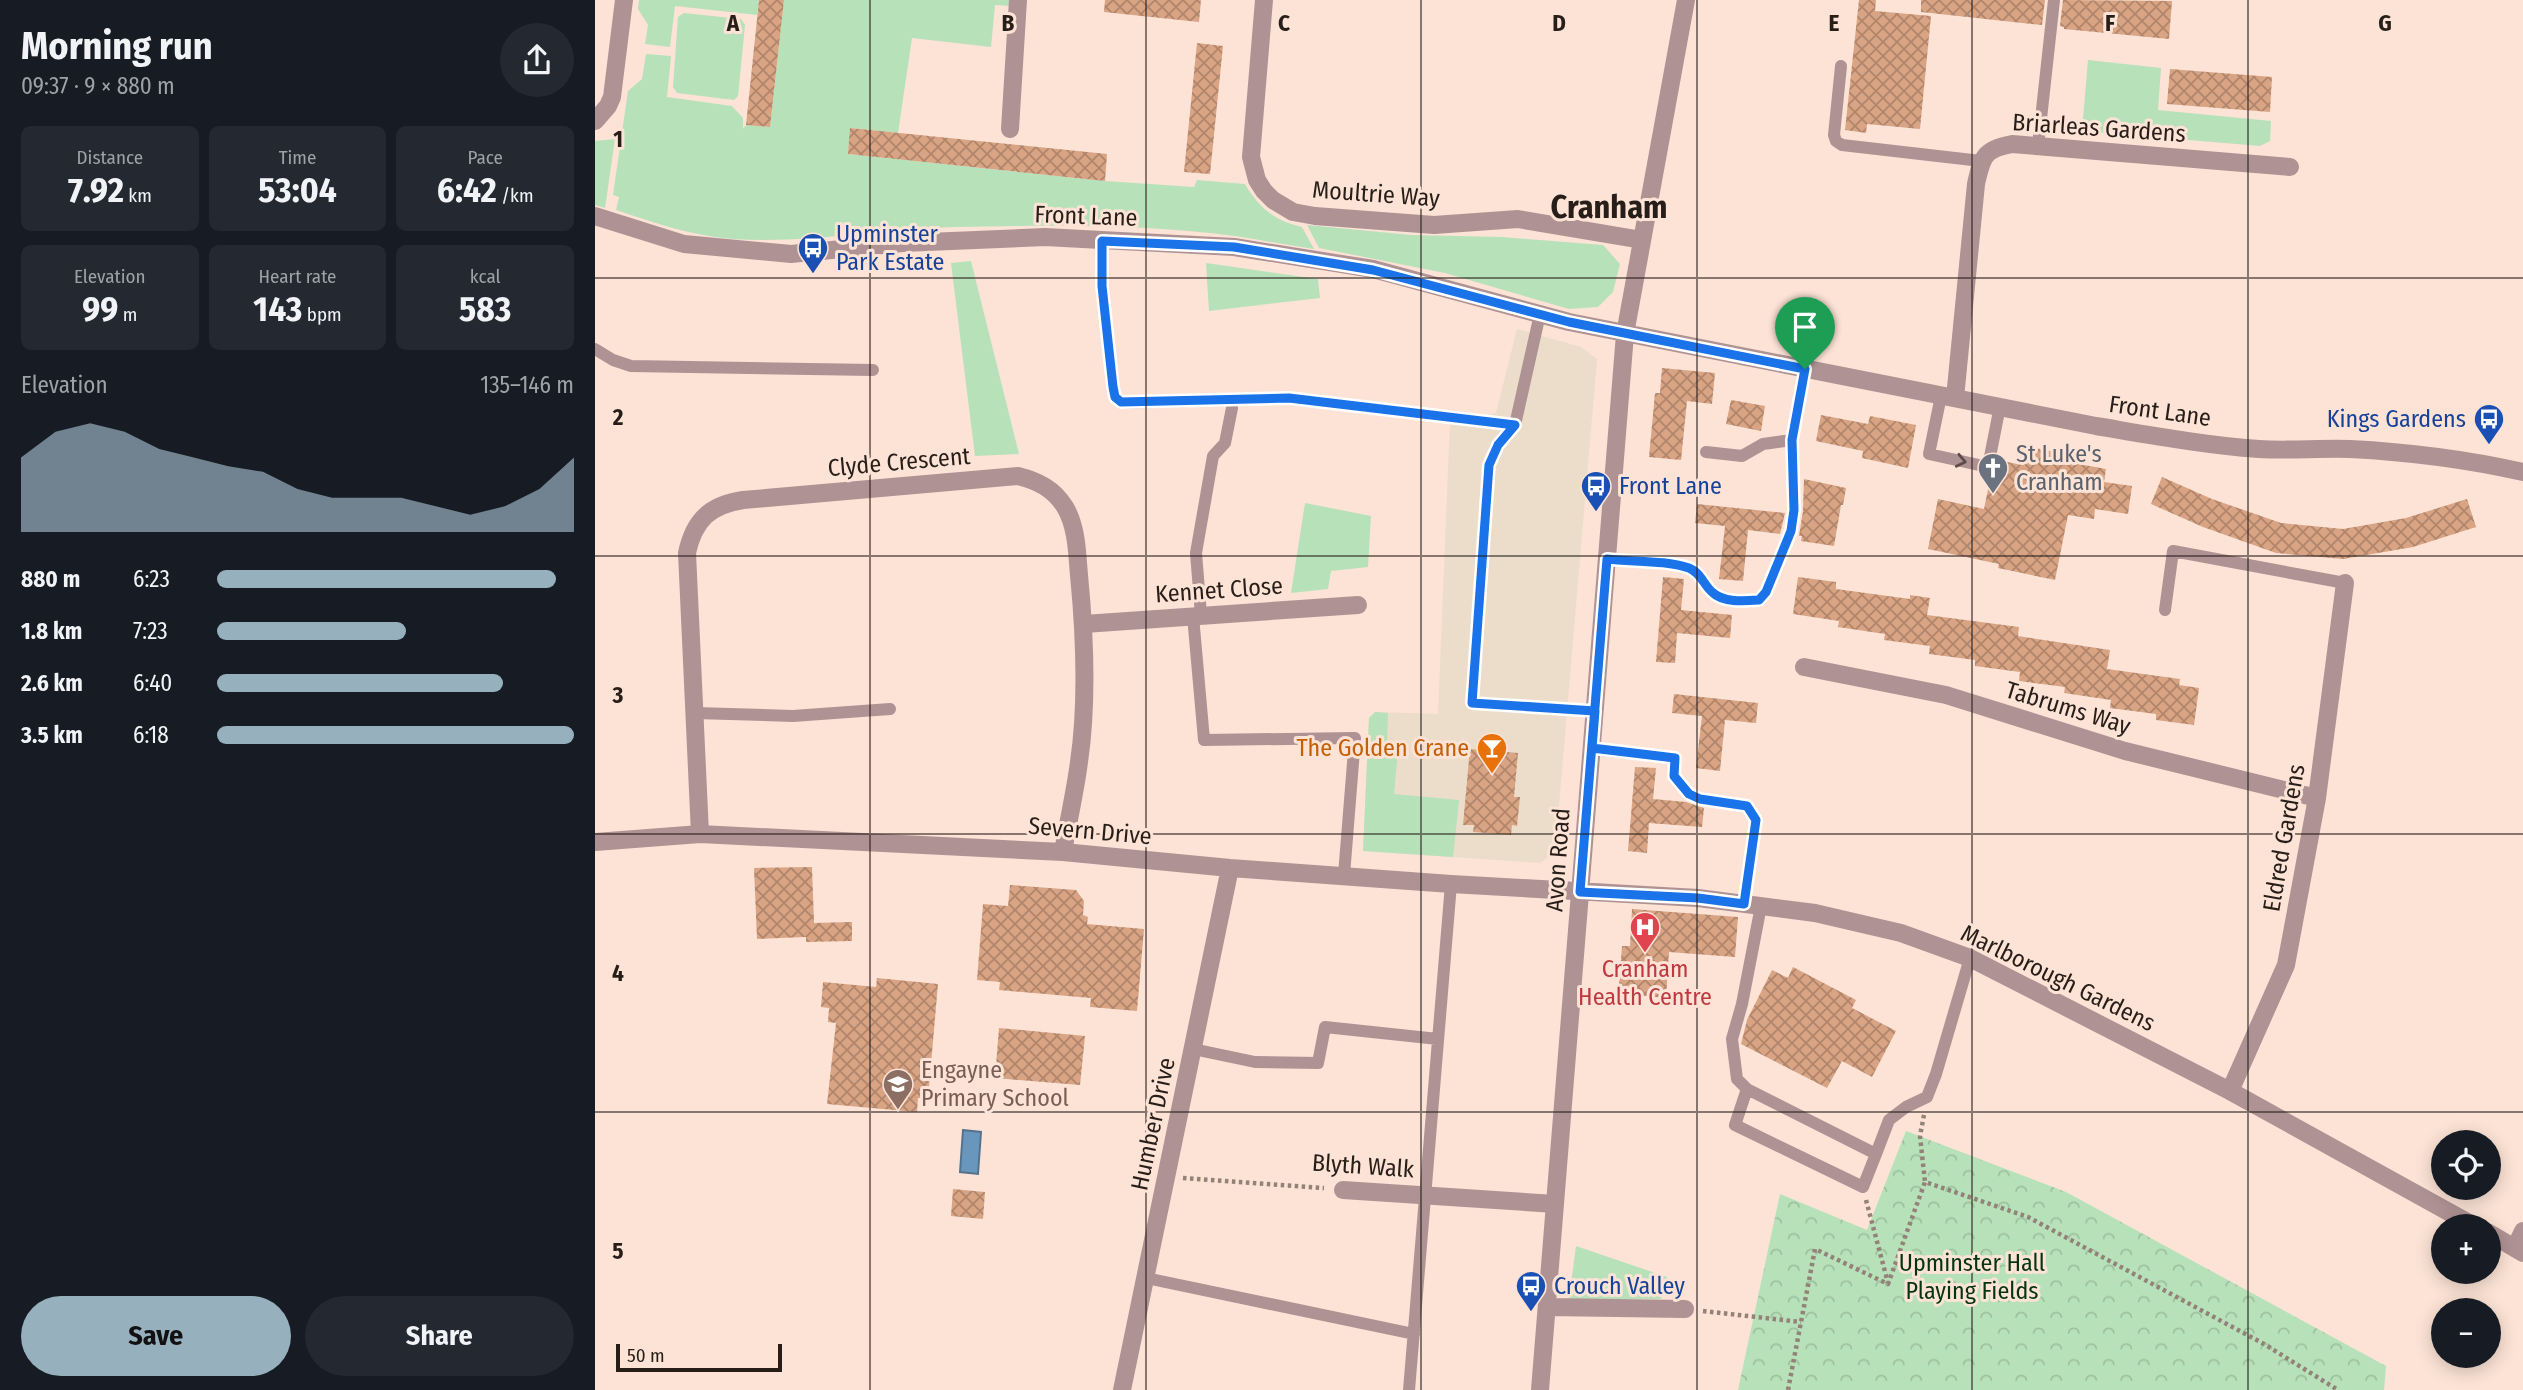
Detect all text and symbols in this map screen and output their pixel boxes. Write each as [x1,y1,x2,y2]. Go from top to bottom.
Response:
text: A [726,9,740,37]
text: B [1002,9,1015,37]
text: C [1278,9,1290,37]
text: D [1552,9,1566,37]
text: E [1829,9,1840,37]
text: F [2105,9,2115,37]
text: G [2378,9,2392,37]
text: Morning run [21,23,213,69]
button: share [500,23,574,97]
text: 09:37 · 9 × 880 m [21,72,175,100]
street label: Briarleas Gardens [2011,108,2187,148]
text: 1 [613,125,623,153]
text: Distance [77,146,143,169]
text: Time [279,146,316,169]
text: Pace [467,146,503,169]
text: 7.92 [68,169,124,211]
text: 53:04 [258,169,337,211]
text: 6:42 [437,169,497,211]
street label: Moultrie Way [1311,176,1441,212]
text: km [124,184,152,207]
text: /km [497,184,534,207]
district label: Cranham [1551,188,1667,226]
street label: Front Lane [1034,200,1138,232]
place label: Upminster Park Estate [836,220,944,276]
bus stop icon: Upminster Park Estate [796,231,830,275]
text: Elevation [74,265,146,288]
text: Heart rate [258,265,337,288]
text: kcal [470,265,501,288]
text: 99 [82,288,118,330]
text: 143 [253,288,302,330]
text: 583 [459,288,511,330]
pin [1775,297,1835,369]
text: m [118,303,137,326]
text: bpm [302,303,342,326]
icon: arrive [1786,308,1824,346]
text: Elevation [21,371,108,399]
text: 135–146 m [480,371,574,399]
street label: Front Lane [2107,390,2213,432]
bus stop icon: Kings Gardens [2472,402,2506,446]
text: 2 [612,403,624,431]
place label: Kings Gardens [2327,405,2466,433]
place label: St Luke's Cranham [2016,440,2103,496]
street label: Clyde Crescent [827,442,972,482]
church icon: St Luke's Cranham [1976,451,2010,495]
one-way arrow [1955,453,1967,468]
bus stop icon: Front Lane [1579,469,1613,513]
place label: Front Lane [1619,472,1722,500]
text: 880 m [21,565,80,593]
text: 6:23 [133,565,170,593]
street label: Kennet Close [1154,572,1284,608]
text: 1.8 km [21,617,82,645]
text: 7:23 [133,617,168,645]
text: 2.6 km [21,669,83,697]
text: 6:40 [133,669,172,697]
street label: Tabrums Way [2002,676,2134,740]
text: 3 [612,681,624,709]
text: 3.5 km [21,721,83,749]
text: 6:18 [133,721,169,749]
bar icon: The Golden Crane [1475,731,1509,775]
place label: The Golden Crane [1296,734,1469,762]
street label: Eldred Gardens [2257,762,2311,914]
street label: Avon Road [1540,807,1576,913]
street label: Severn Drive [1027,812,1153,850]
hospital icon: Cranham Health Centre [1628,910,1662,954]
street label: Marlborough Gardens [1956,919,2160,1037]
place label: Cranham Health Centre [1578,955,1712,1011]
text: 4 [612,959,624,987]
street label: Humber Drive [1125,1055,1181,1193]
place label: Engayne Primary School [921,1056,1069,1112]
school or university icon: Engayne Primary School [881,1067,915,1111]
map controls [2431,1130,2501,1368]
button: locate [2431,1130,2501,1200]
street label: Blyth Walk [1311,1148,1416,1184]
button: + [2431,1214,2501,1284]
text: 5 [612,1237,624,1265]
park label: Upminster Hall Playing Fields [1899,1249,2045,1305]
bus stop icon: Crouch Valley [1514,1269,1548,1313]
place label: Crouch Valley [1554,1272,1685,1300]
button: Save [21,1296,291,1376]
button: Share [305,1296,574,1376]
button: − [2431,1298,2501,1368]
scale bar [616,1341,782,1373]
text: 50 m [627,1344,665,1367]

